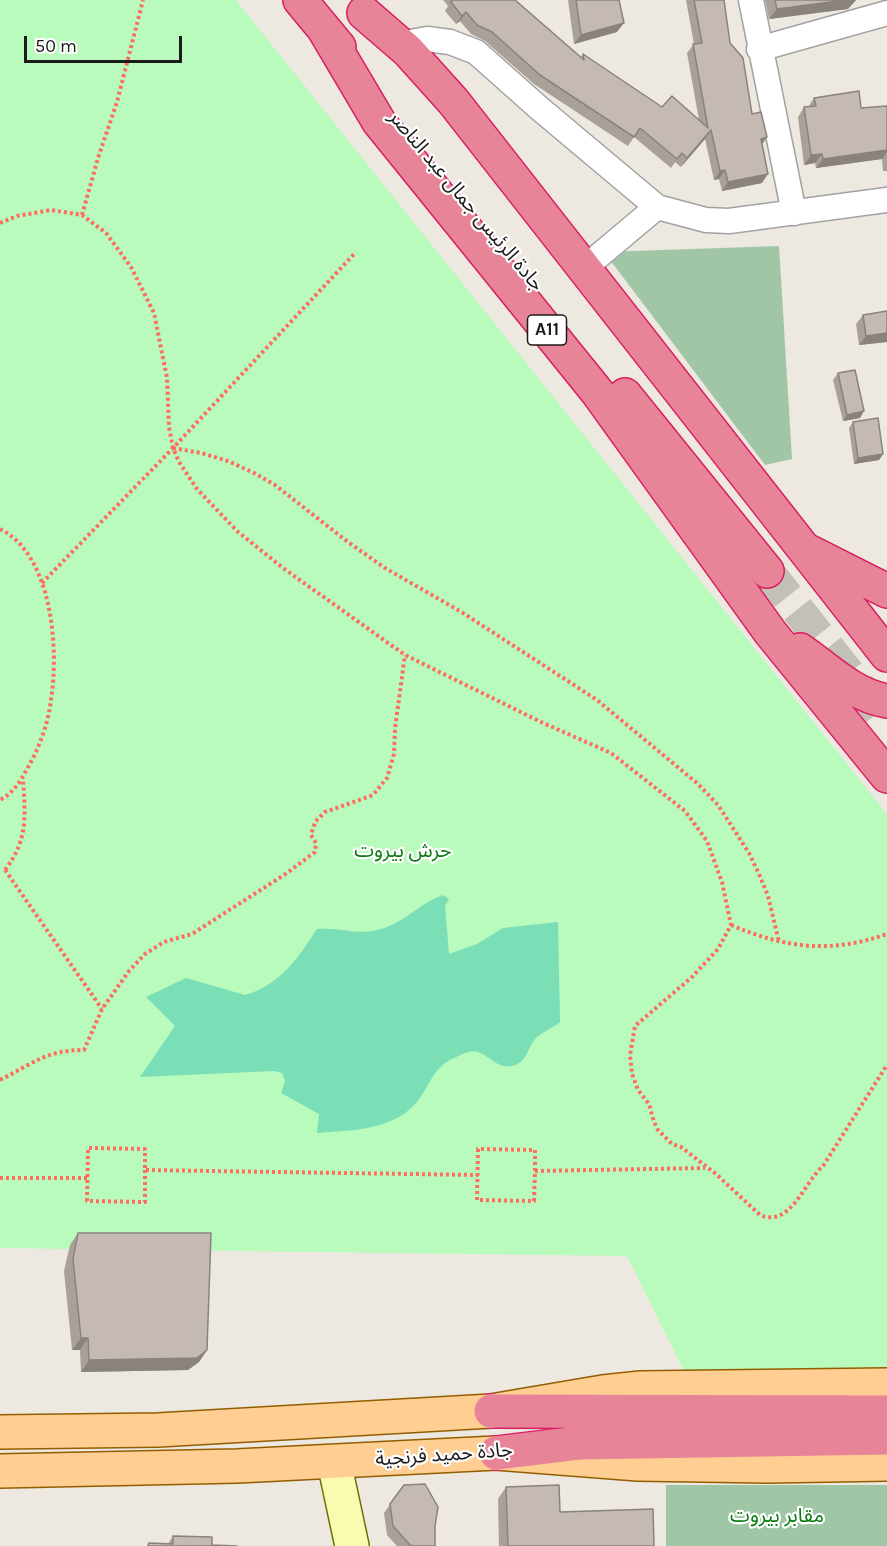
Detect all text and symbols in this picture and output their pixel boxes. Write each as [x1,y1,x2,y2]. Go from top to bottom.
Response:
scale bar [27,24,184,62]
text: 50 m [35,35,77,57]
street label: جادة الرئيس جمال عبد الناصر [383,106,549,296]
road number: A11 [528,315,566,345]
park label: حرش بيروت [354,839,452,863]
street label: جادة حميد فرنجية [374,1438,514,1472]
park label: مقابر بيروت [730,1504,824,1528]

